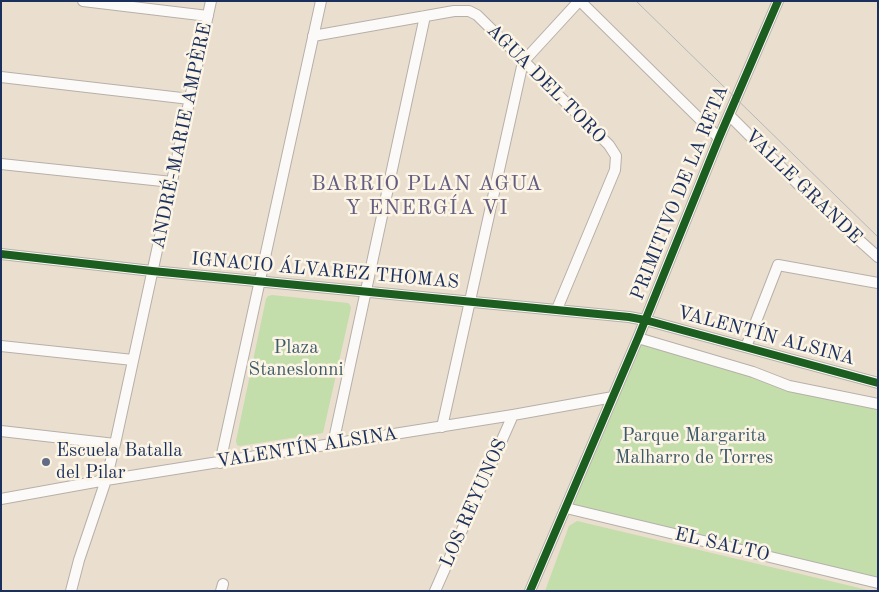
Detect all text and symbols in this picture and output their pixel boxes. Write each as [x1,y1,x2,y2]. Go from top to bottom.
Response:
street label: AGUA DEL TORO [481,19,611,149]
street label: ANDRÉ-MARIE AMPÈRE [147,21,217,251]
street label: PRIMITIVO DE LA RETA [626,82,734,304]
street label: VALLE GRANDE [739,125,867,249]
district label: BARRIO PLAN AGUA Y ENERGÍA VI [309,171,545,221]
street label: IGNACIO ÁLVAREZ THOMAS [190,248,460,294]
street label: VALENTÍN ALSINA [675,301,857,371]
park label: Plaza Staneslonni [248,337,344,381]
street label: VALENTÍN ALSINA [215,422,399,474]
park label: Parque Margarita Malharro de Torres [615,425,773,469]
street label: LOS REYUNOS [435,435,513,571]
place label: Escuela Batalla del Pilar [56,440,183,484]
marker: Escuela Batalla del Pilar [40,456,52,468]
street label: EL SALTO [672,523,772,567]

